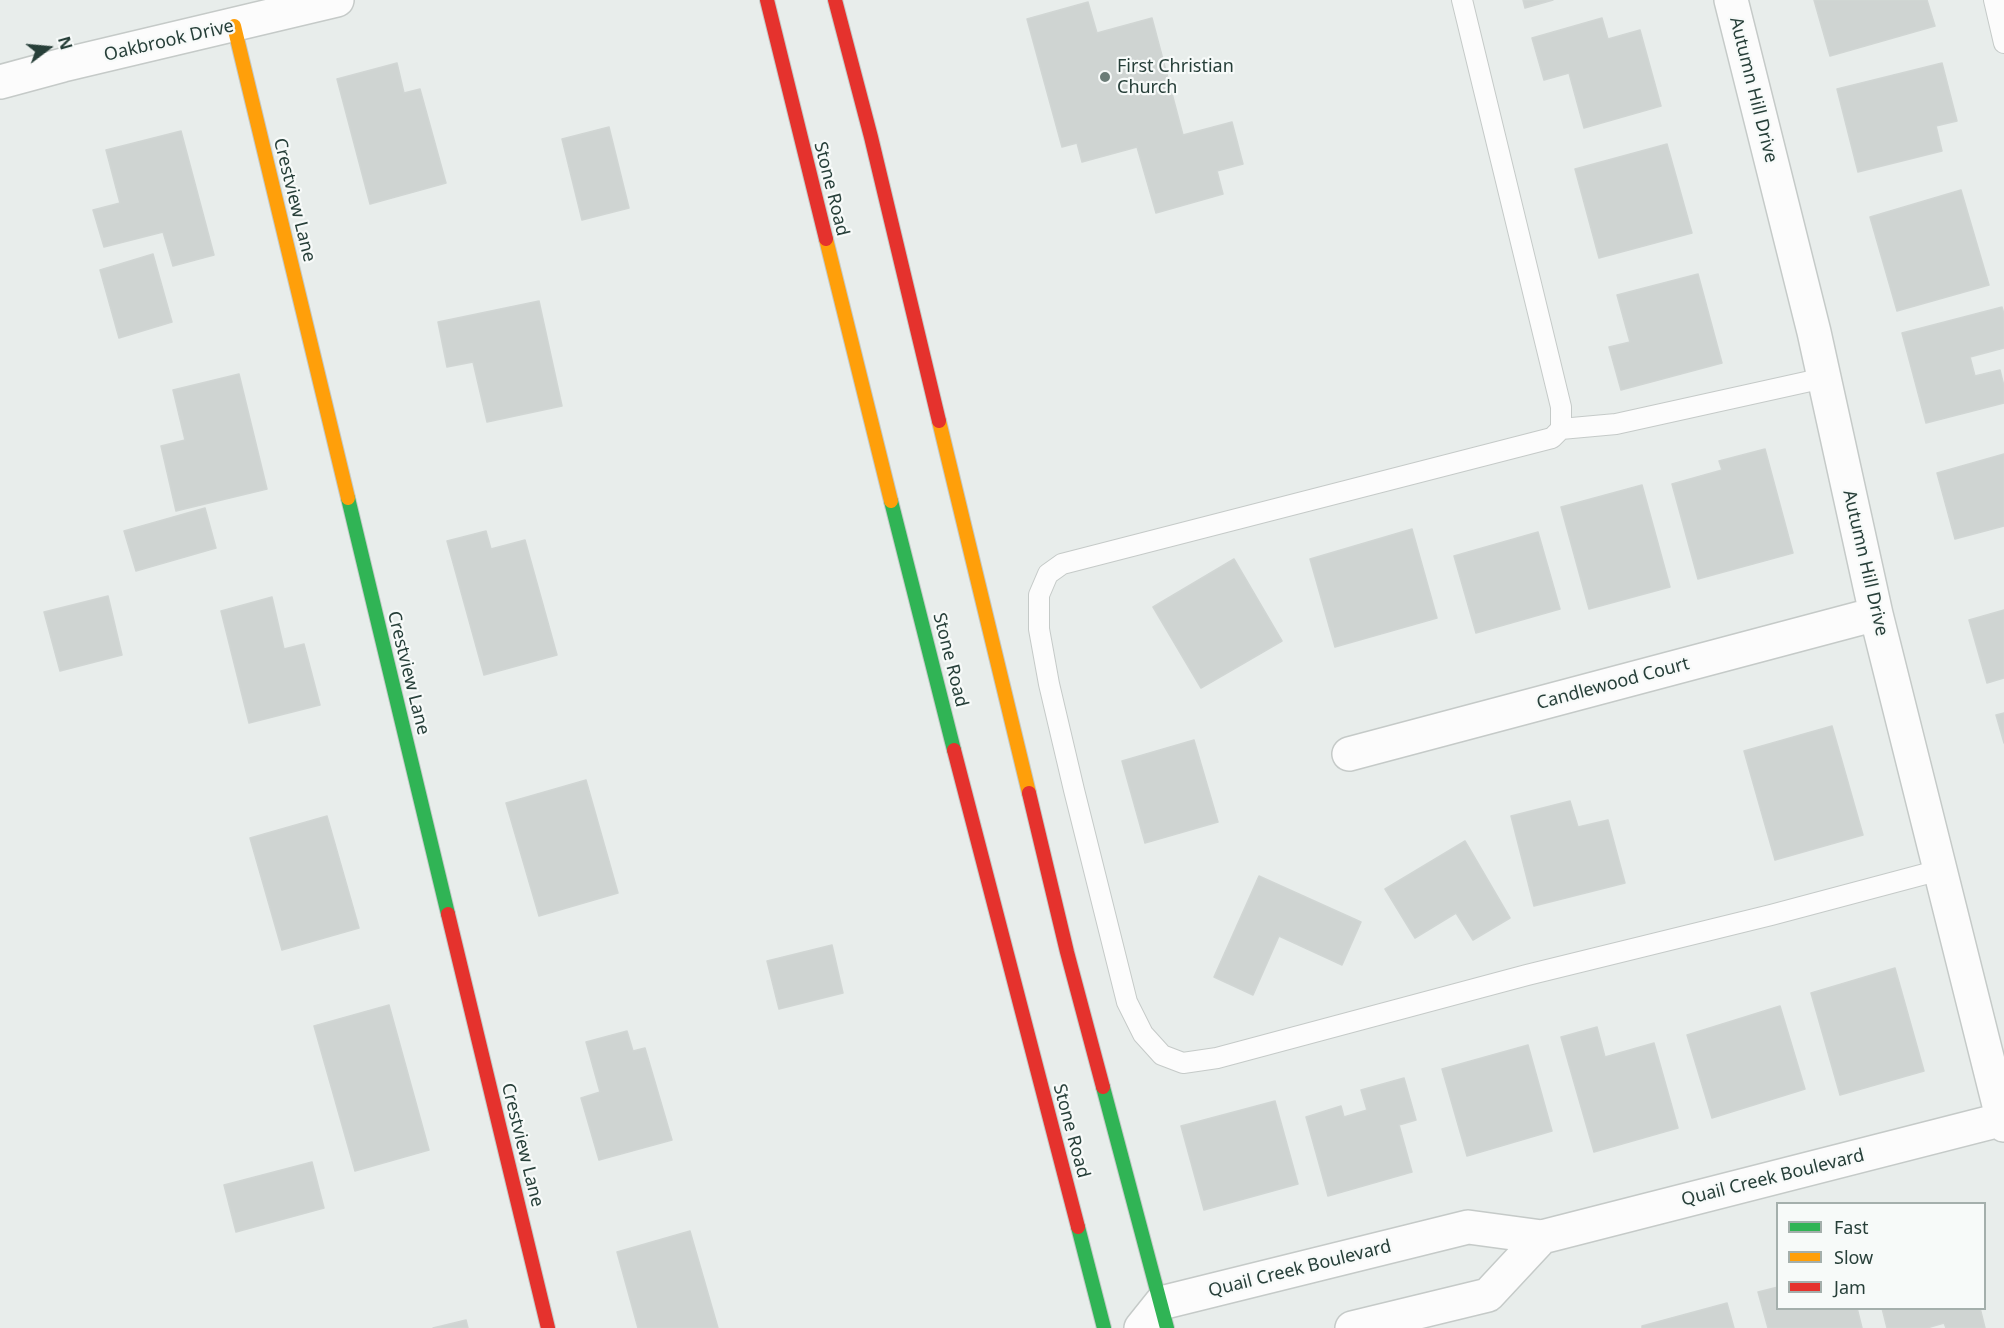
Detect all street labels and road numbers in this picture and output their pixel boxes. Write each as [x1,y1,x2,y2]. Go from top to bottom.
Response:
street label: Autumn Hill Drive [1724,15,1782,165]
street label: Oakbrook Drive [102,16,236,66]
street label: Crestview Lane [268,136,320,264]
street label: Stone Road [809,140,853,238]
street label: Autumn Hill Drive [1838,488,1892,638]
street label: Crestview Lane [382,609,434,737]
street label: Stone Road [928,611,972,709]
street label: Candlewood Court [1534,653,1692,715]
street label: Crestview Lane [496,1081,548,1209]
street label: Stone Road [1048,1082,1094,1180]
street label: Quail Creek Boulevard [1679,1145,1867,1211]
street label: Quail Creek Boulevard [1206,1236,1394,1302]

